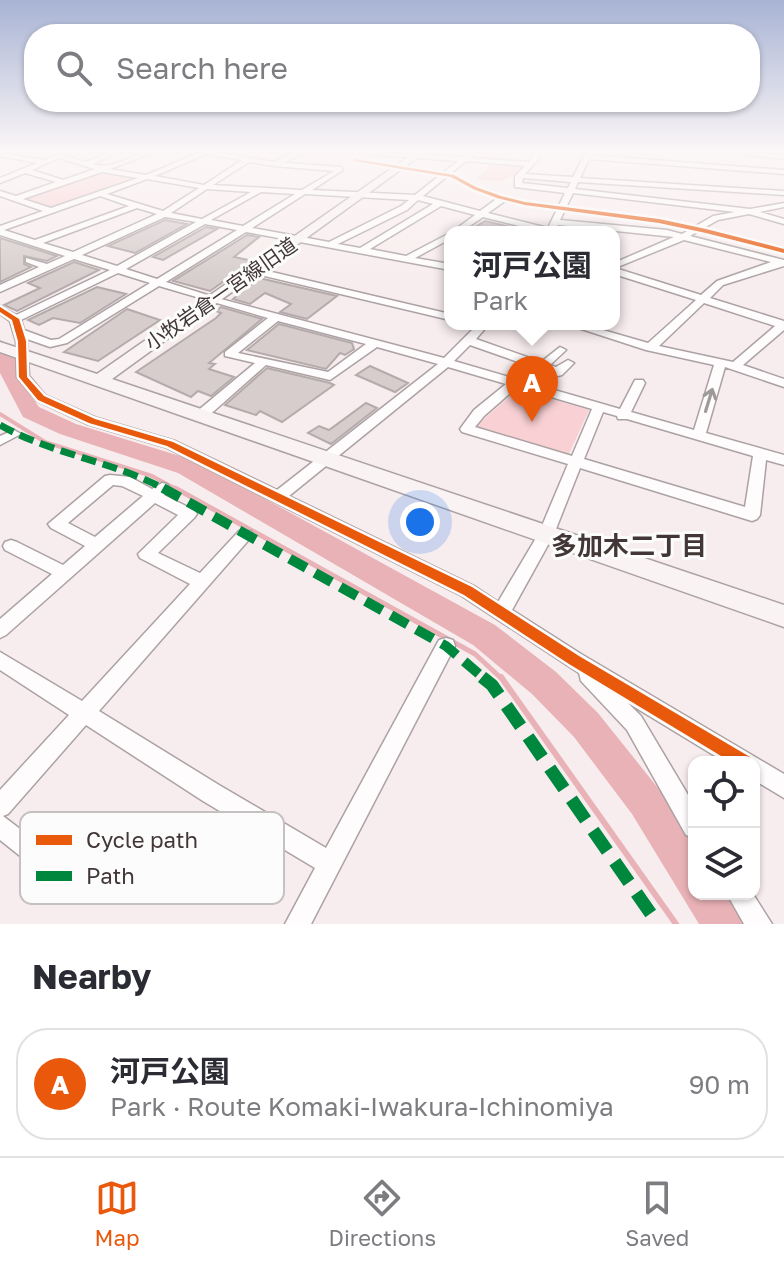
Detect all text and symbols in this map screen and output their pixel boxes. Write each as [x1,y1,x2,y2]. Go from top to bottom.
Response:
search box [24,24,760,112]
icon: search [52,46,96,90]
text: Search here [116,50,288,86]
popup [444,226,620,330]
street label: 小牧岩倉一宮線旧道 [140,232,301,355]
text: 河戸公園 [472,247,592,283]
text: Park [472,285,528,316]
pin: A [506,356,558,422]
one-way arrow [702,387,717,413]
your location [400,502,440,542]
district label: 多加木二丁目 [551,530,707,561]
map controls [688,756,760,900]
button: locate [688,756,760,828]
legend [20,812,284,904]
text: Cycle path [86,826,198,853]
button: layers [688,828,760,900]
text: Path [86,862,135,889]
text: Nearby [32,956,152,996]
text: 河戸公園 [110,1053,230,1089]
text: A [51,1069,69,1100]
text: 90 m [689,1069,750,1100]
text: Park · Route Komaki-Iwakura-Ichinomiya [110,1091,614,1122]
tab: Map [95,1176,139,1251]
tab: Directions [329,1176,436,1251]
tab: Saved [625,1176,689,1251]

